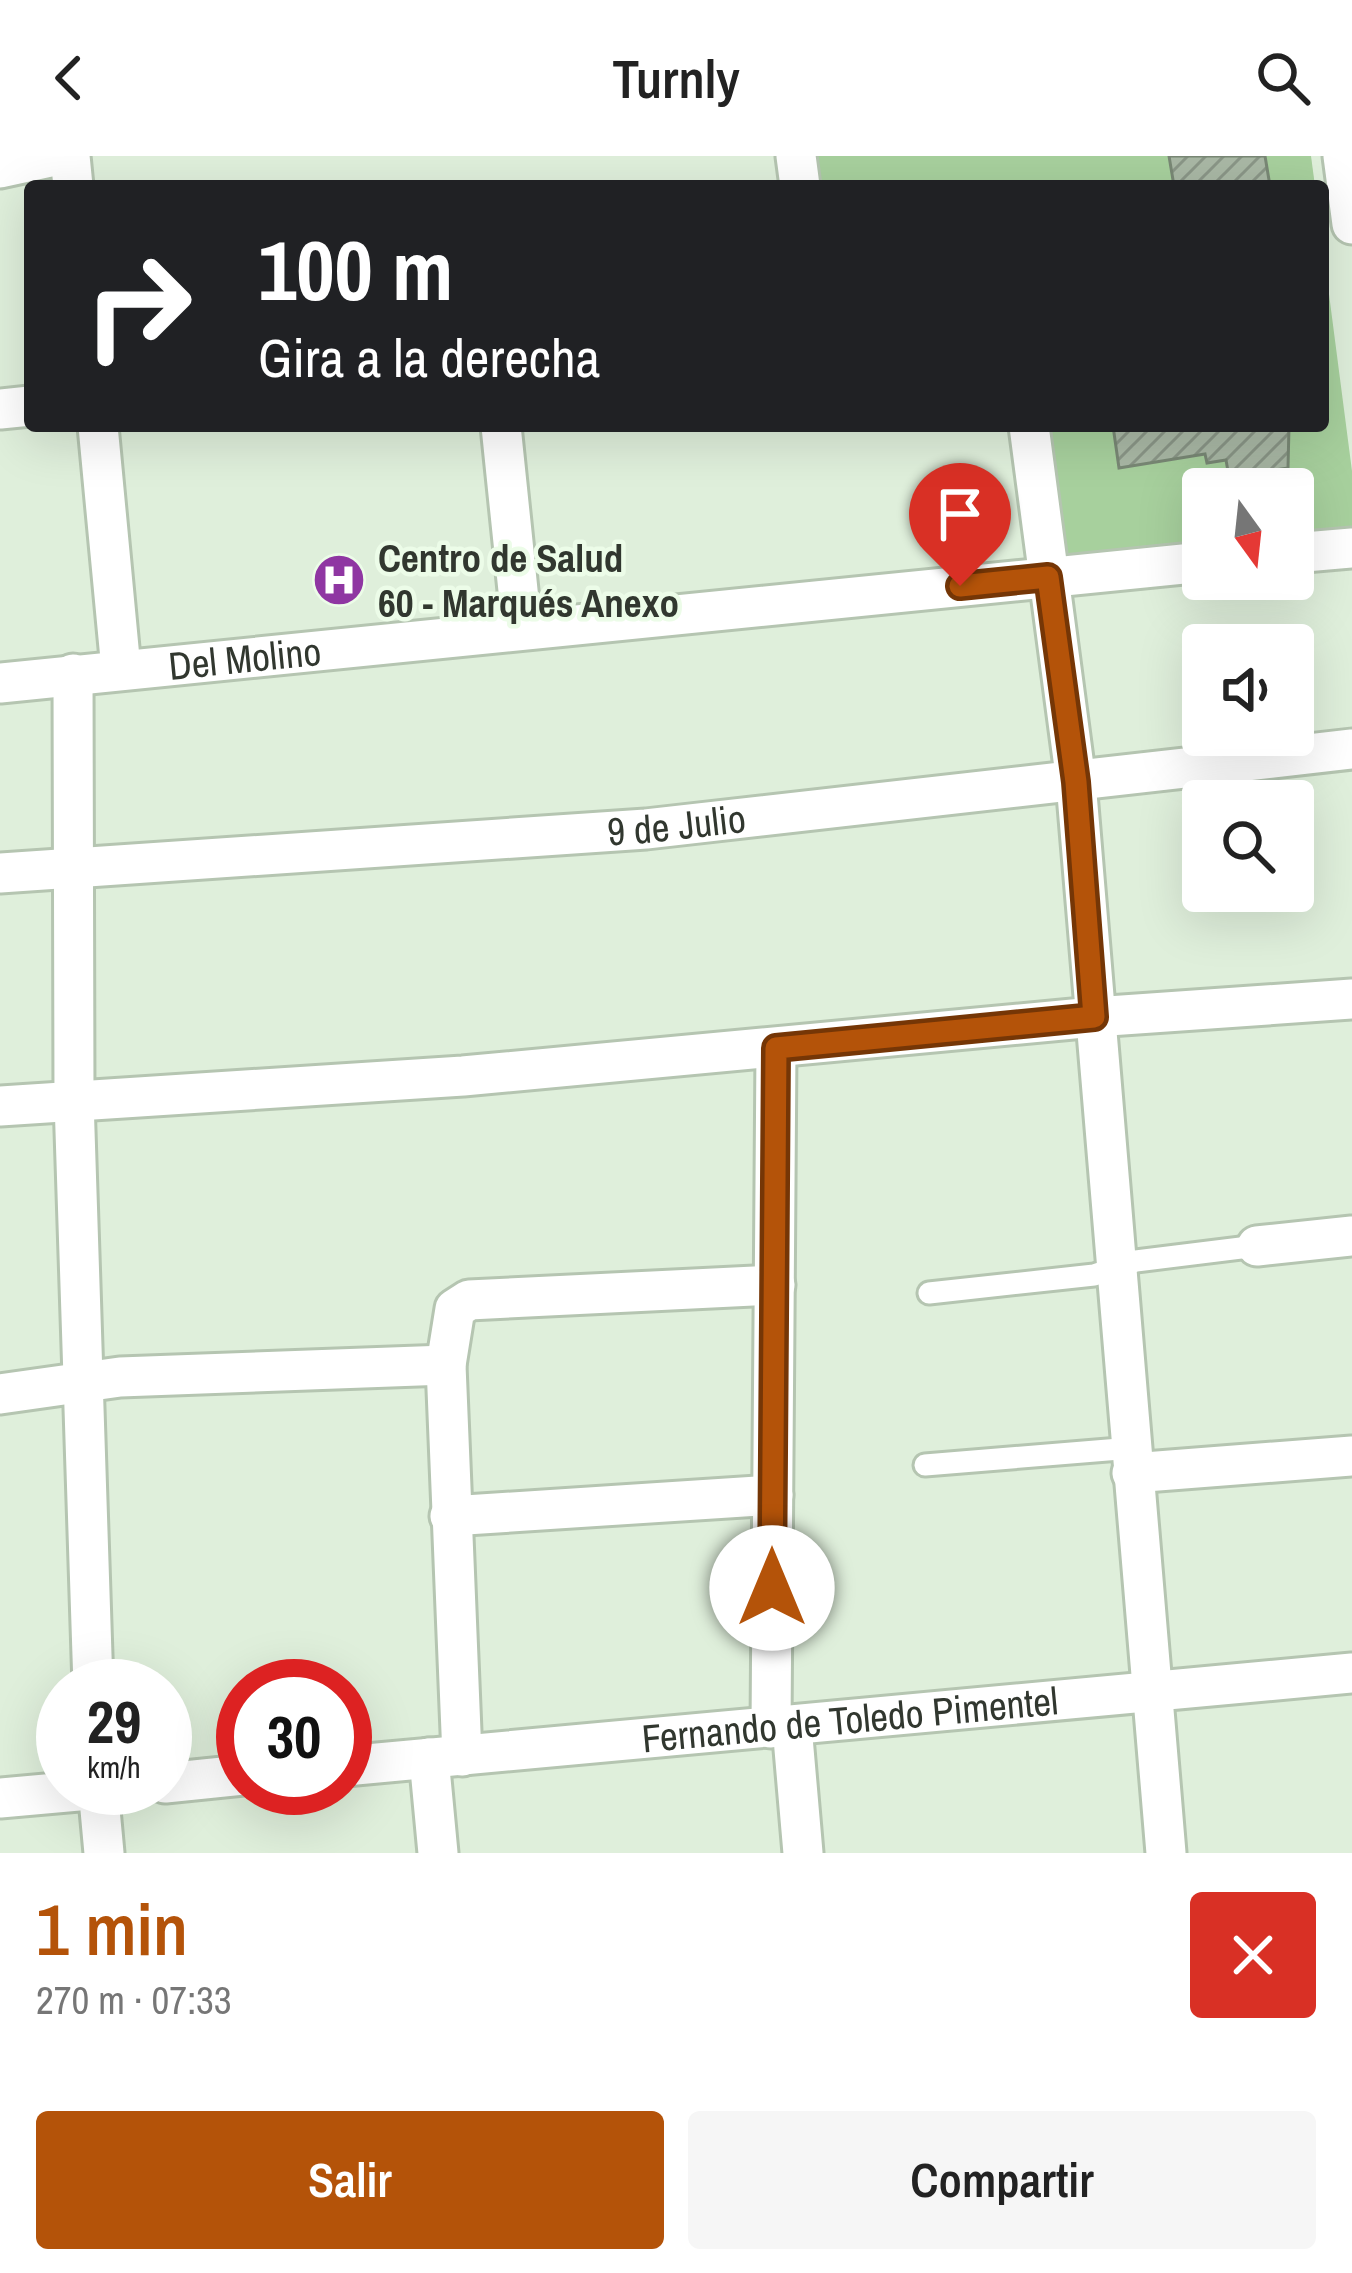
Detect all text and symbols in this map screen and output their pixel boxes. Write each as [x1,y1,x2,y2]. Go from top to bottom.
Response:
text: Turnly [612,42,740,115]
icon: back [36,45,102,111]
icon: search [1250,45,1316,111]
text: 100 m [258,213,453,326]
icon: right [60,228,216,384]
text: Gira a la derecha [258,321,600,394]
pin [909,463,1011,586]
north arrow [1182,468,1314,600]
map controls [1182,468,1314,912]
icon: arrive [927,481,993,547]
place label: Centro de Salud 60 - Marqués Anexo [378,532,679,629]
hospital icon: Centro de Salud 60 - Marqués Anexo [311,552,367,608]
button: sound [1182,624,1314,756]
street label: Del Molino [166,625,323,692]
button: search [1182,780,1314,912]
street label: 9 de Julio [605,792,748,858]
position arrow [709,1525,835,1651]
speed limit sign: 30 [216,1659,372,1815]
street label: Fernando de Toledo Pimentel [639,1674,1060,1764]
text: 29 [87,1681,141,1762]
text: km/h [87,1747,141,1787]
text: 1 min [36,1880,188,1977]
button: close [1190,1892,1316,2018]
text: 270 m · 07:33 [36,1974,232,2026]
button: Salir [36,2111,664,2249]
button: Compartir [688,2111,1316,2249]

